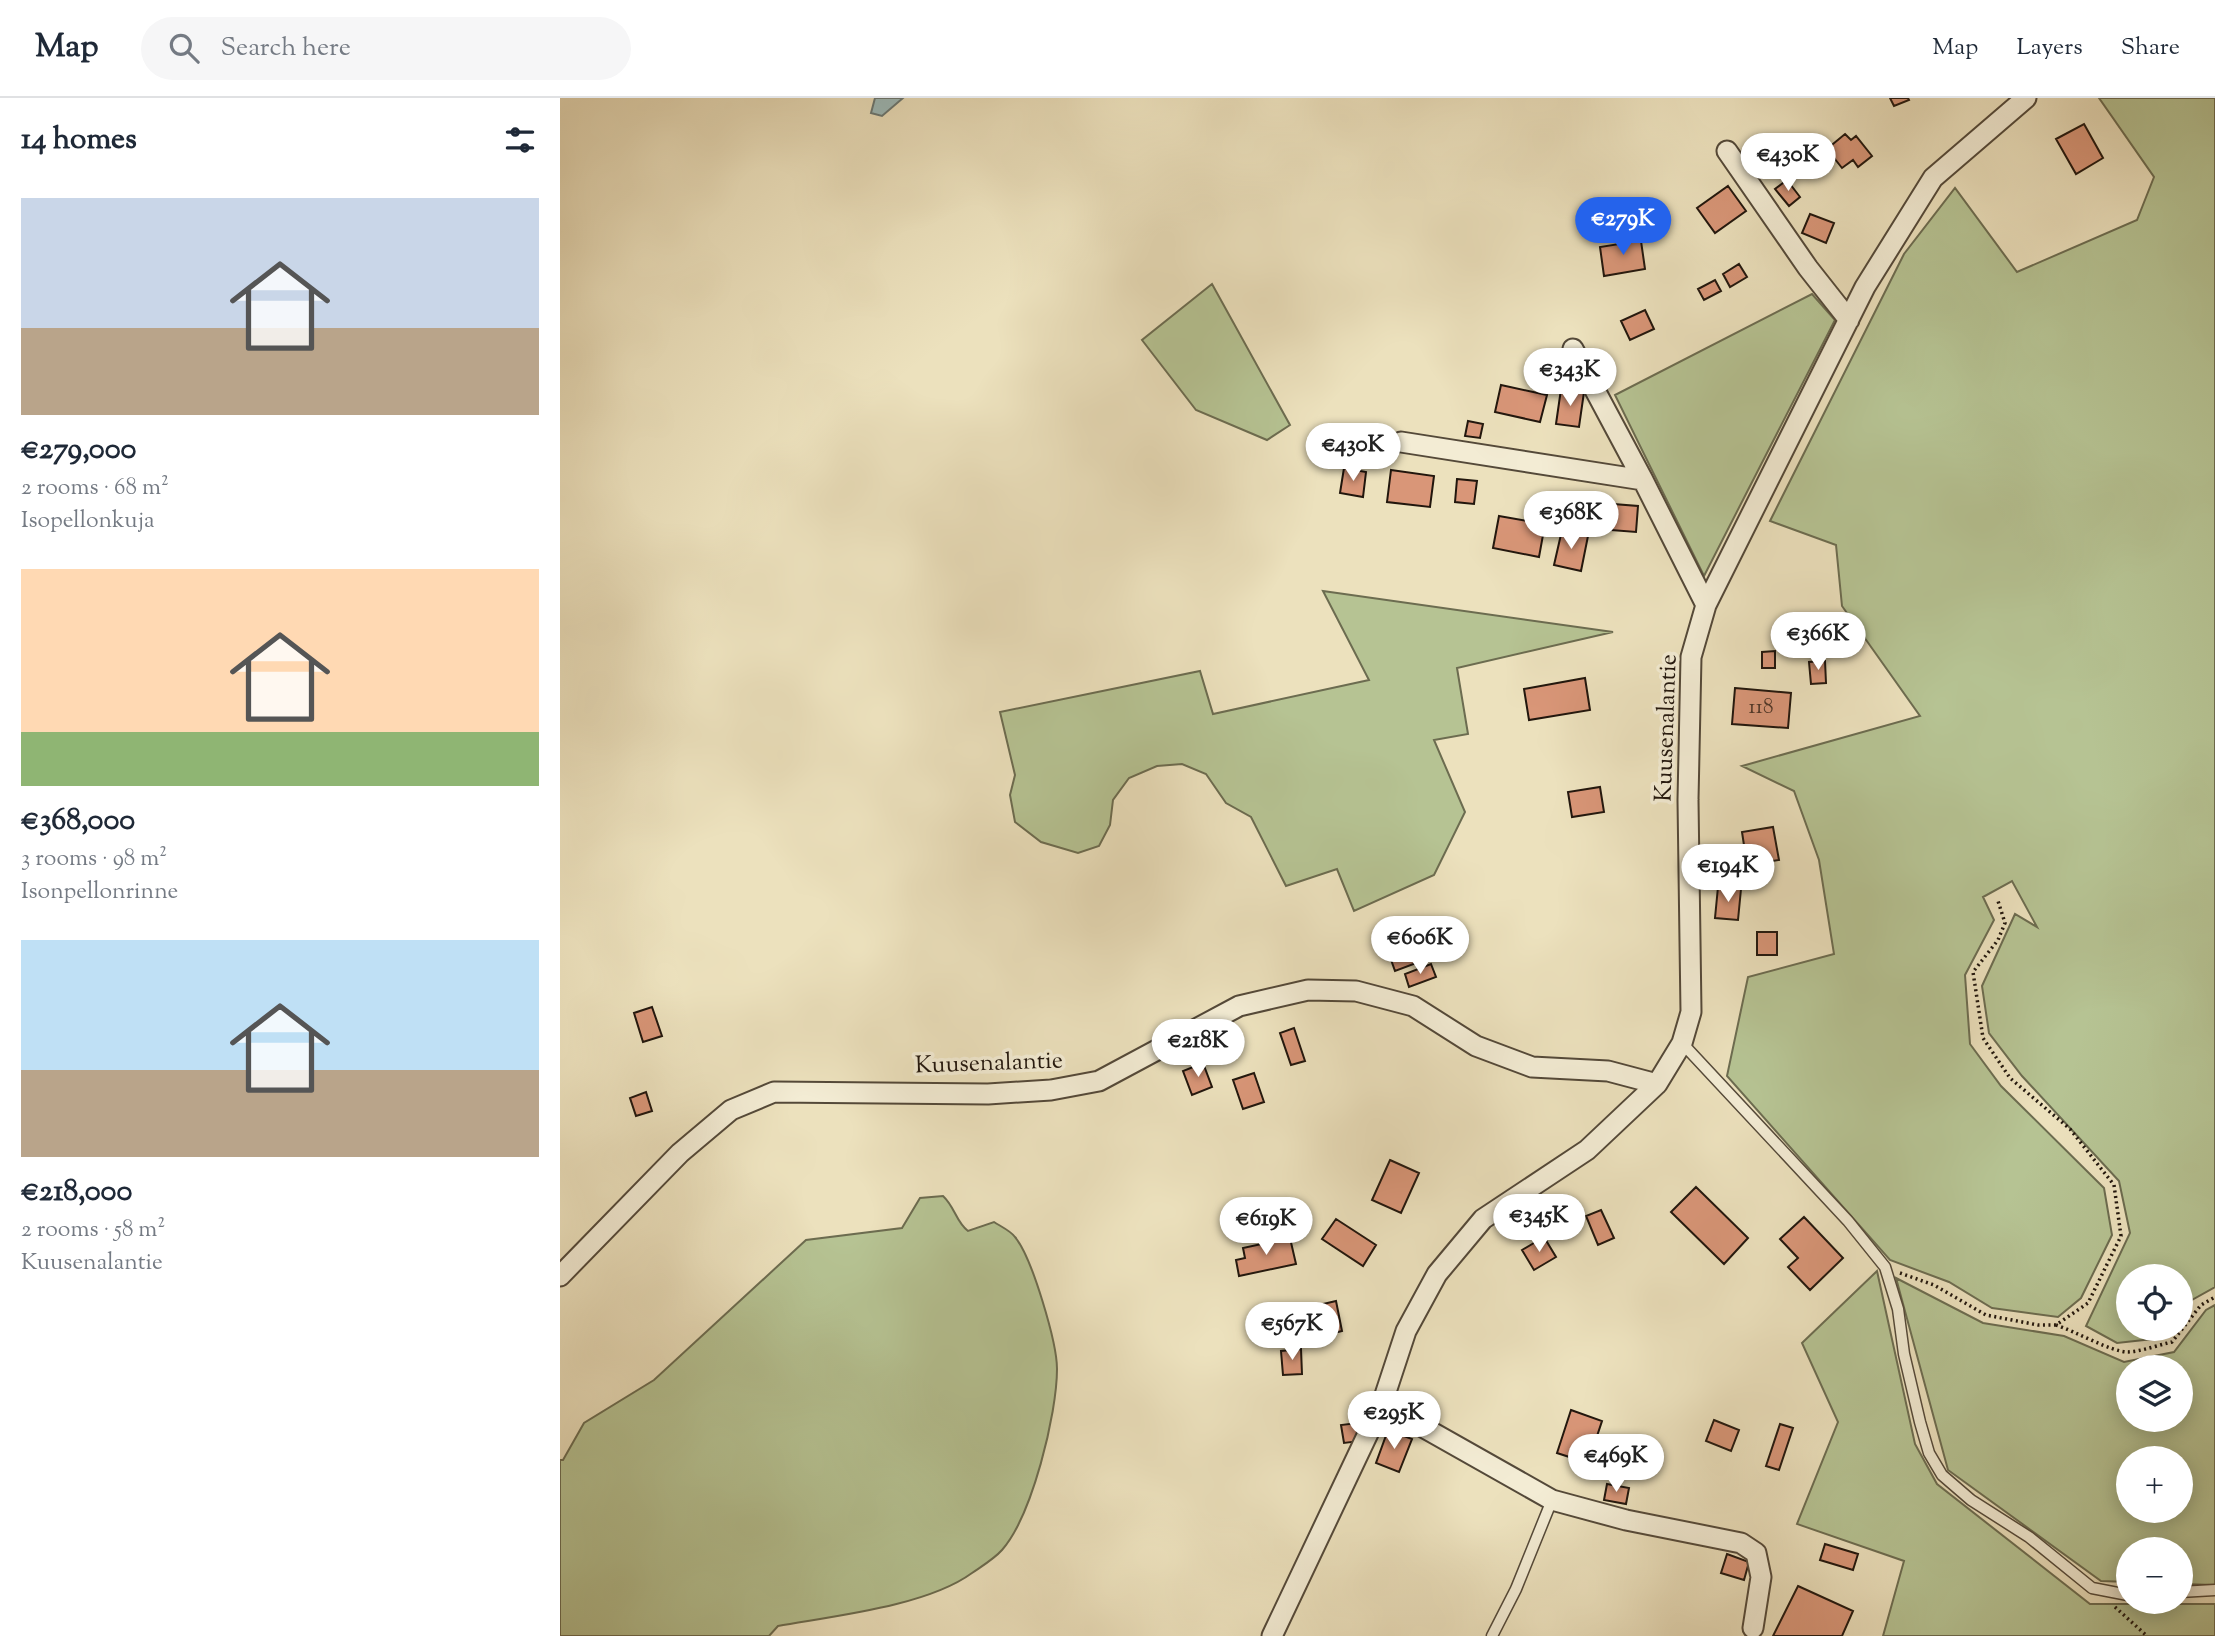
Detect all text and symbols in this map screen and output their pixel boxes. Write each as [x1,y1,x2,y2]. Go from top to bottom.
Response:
search box [141,17,631,80]
text: Map [35,24,99,72]
icon: search [165,29,203,67]
text: Search here [221,30,351,67]
text: Map [1932,31,1978,65]
text: Layers [2016,31,2083,65]
text: Share [2121,31,2180,65]
text: 14 homes [21,119,137,162]
icon: filters [501,121,539,159]
pin: €430K [1739,134,1837,193]
text: €430K [1757,139,1819,172]
pin: €279K [1574,198,1672,257]
text: €279K [1591,203,1655,236]
icon: home [217,243,343,369]
pin: €343K [1521,348,1619,408]
text: €343K [1540,354,1600,387]
pin: €430K [1304,424,1402,483]
text: €279,000 [21,429,136,472]
text: €430K [1322,429,1384,462]
text: 2 rooms · 68 m² [21,472,169,505]
pin: €368K [1522,491,1620,551]
text: €368K [1540,497,1602,530]
text: Isopellonkuja [21,505,155,538]
pin: €366K [1769,612,1867,672]
icon: home [217,614,343,740]
text: €366K [1787,618,1849,651]
street label: Kuusenalantie [1647,654,1687,802]
house number: 118 [1749,693,1773,723]
text: €368,000 [21,800,135,843]
text: 3 rooms · 98 m² [21,843,167,876]
pin: €194K [1679,844,1777,904]
text: €194K [1697,850,1759,883]
text: Isonpellonrinne [21,876,178,909]
pin: €606K [1371,916,1469,976]
text: €606K [1387,922,1453,955]
icon: home [217,985,343,1111]
pin: €218K [1149,1020,1247,1079]
text: €218K [1168,1025,1228,1058]
street label: Kuusenalantie [915,1044,1063,1084]
text: €218,000 [21,1171,132,1214]
pin: €345K [1490,1194,1588,1254]
pin: €619K [1217,1198,1315,1257]
text: €345K [1509,1200,1569,1233]
text: €619K [1236,1203,1296,1236]
text: 2 rooms · 58 m² [21,1214,165,1247]
text: Kuusenalantie [21,1247,163,1280]
map controls [2116,1264,2193,1614]
button: locate [2116,1264,2193,1341]
pin: €567K [1243,1302,1341,1362]
text: €567K [1261,1308,1323,1341]
button: layers [2116,1355,2193,1432]
pin: €295K [1345,1392,1443,1451]
text: €295K [1364,1397,1424,1430]
pin: €469K [1567,1434,1665,1494]
text: €469K [1584,1440,1648,1473]
button: + [2116,1446,2193,1523]
button: − [2116,1537,2193,1614]

